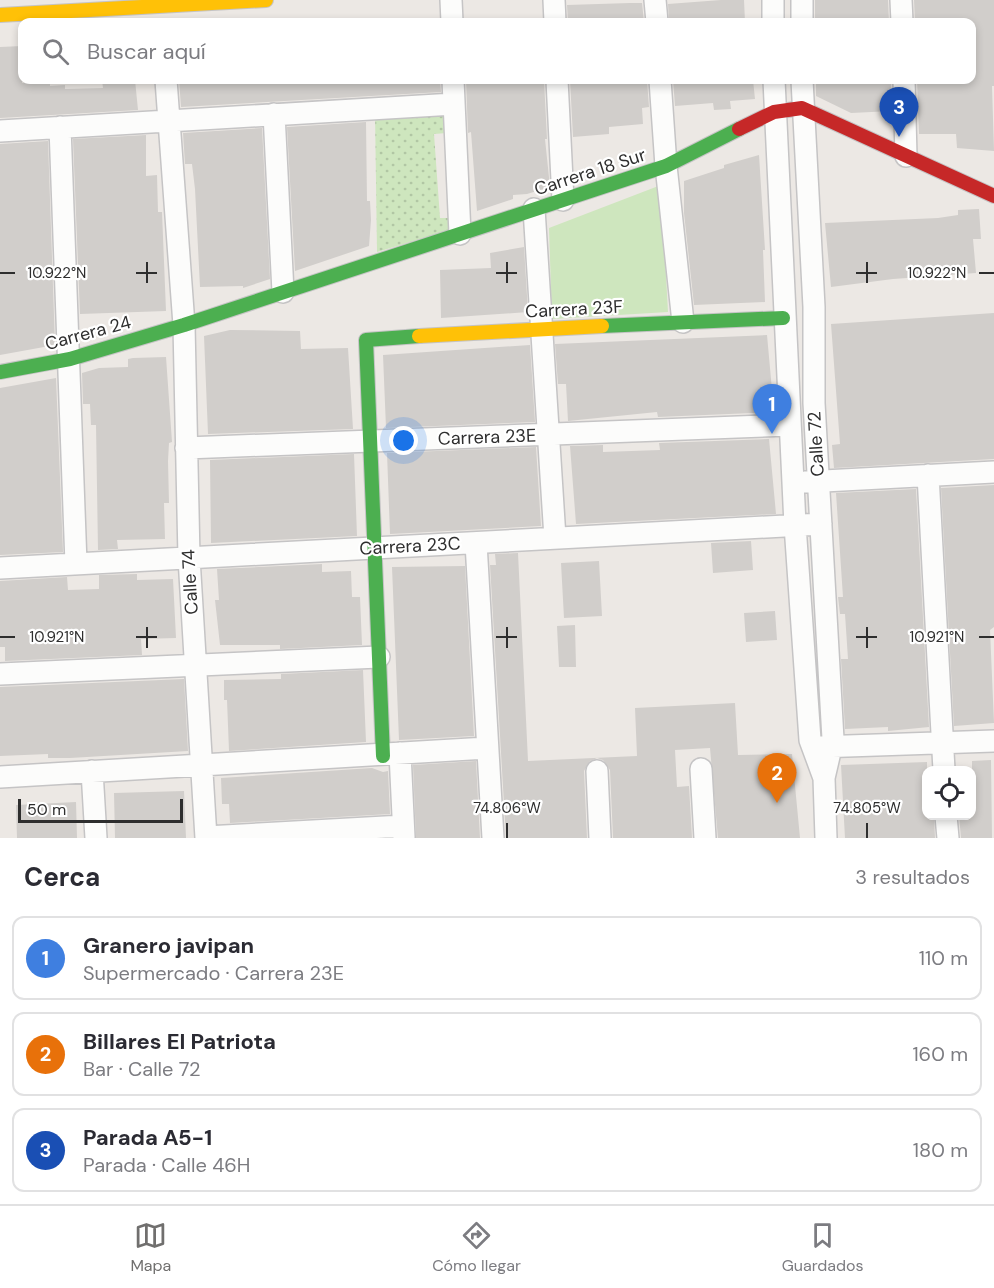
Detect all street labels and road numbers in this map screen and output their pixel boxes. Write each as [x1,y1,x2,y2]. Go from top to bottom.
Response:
street label: Carrera 18 Sur [531,143,649,201]
street label: Carrera 23F [525,294,624,324]
street label: Carrera 24 [42,310,134,356]
street label: Calle 72 [802,411,830,477]
street label: Carrera 23E [437,423,537,451]
street label: Carrera 23C [359,531,461,561]
street label: Calle 74 [176,549,204,615]

